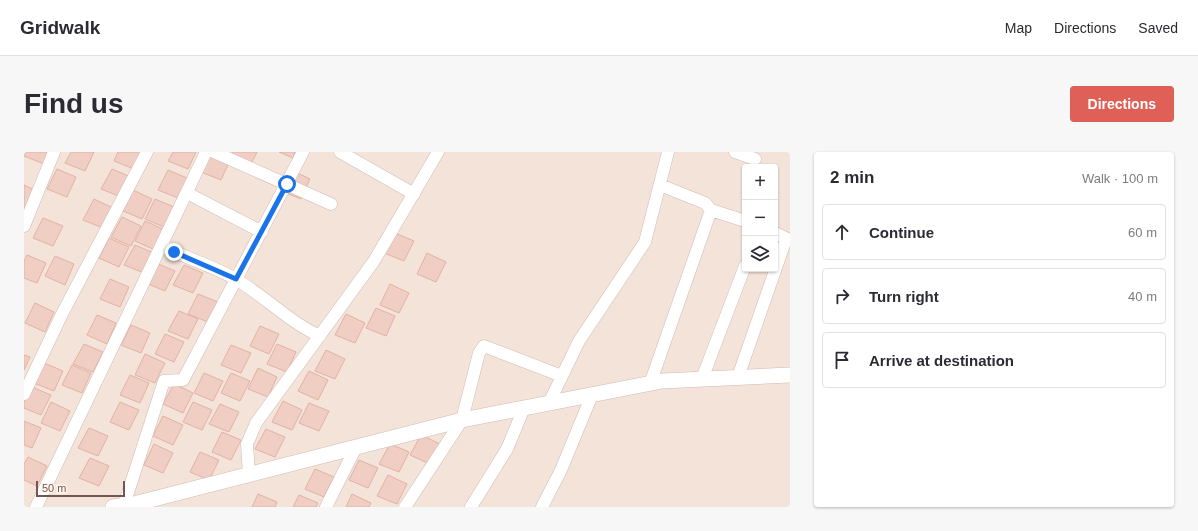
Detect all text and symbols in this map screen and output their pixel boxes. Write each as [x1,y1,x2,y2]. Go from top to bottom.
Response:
text: Gridwalk [20,17,100,38]
text: Map [1005,20,1032,36]
text: Directions [1054,20,1116,36]
text: Saved [1138,20,1178,36]
button: Directions [1070,86,1174,122]
text: Find us [24,88,124,119]
map controls [742,164,778,272]
button: + [742,164,778,200]
text: 2 min [830,168,874,187]
text: Walk · 100 m [1082,171,1158,186]
route start [278,175,296,193]
button: − [742,200,778,236]
icon: ahead [831,221,853,243]
text: Continue [869,224,934,241]
text: 60 m [1128,225,1157,240]
button: layers [742,236,778,272]
route end [165,243,183,261]
icon: right [831,285,853,307]
text: Turn right [869,288,939,305]
text: 40 m [1128,289,1157,304]
icon: arrive [831,349,853,371]
text: Arrive at destination [869,352,1014,369]
scale bar [36,479,125,498]
text: 50 m [42,482,66,494]

